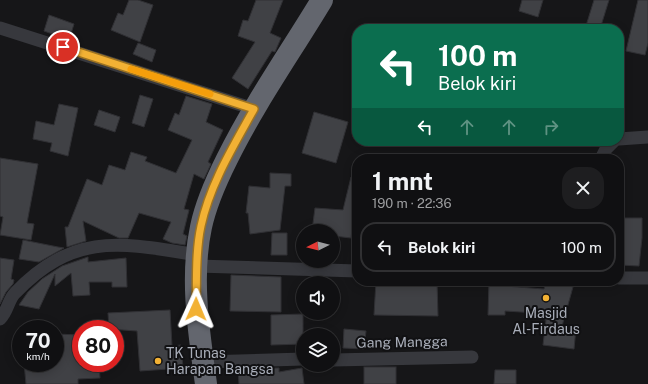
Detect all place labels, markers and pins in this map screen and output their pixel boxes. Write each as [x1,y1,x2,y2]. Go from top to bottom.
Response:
pin [46,30,80,64]
marker: Masjid Al-Firdaus [541,293,551,303]
place label: Masjid Al-Firdaus [512,305,580,337]
place label: TK Tunas Harapan Bangsa [166,345,273,377]
marker: TK Tunas Harapan Bangsa [153,356,163,366]

